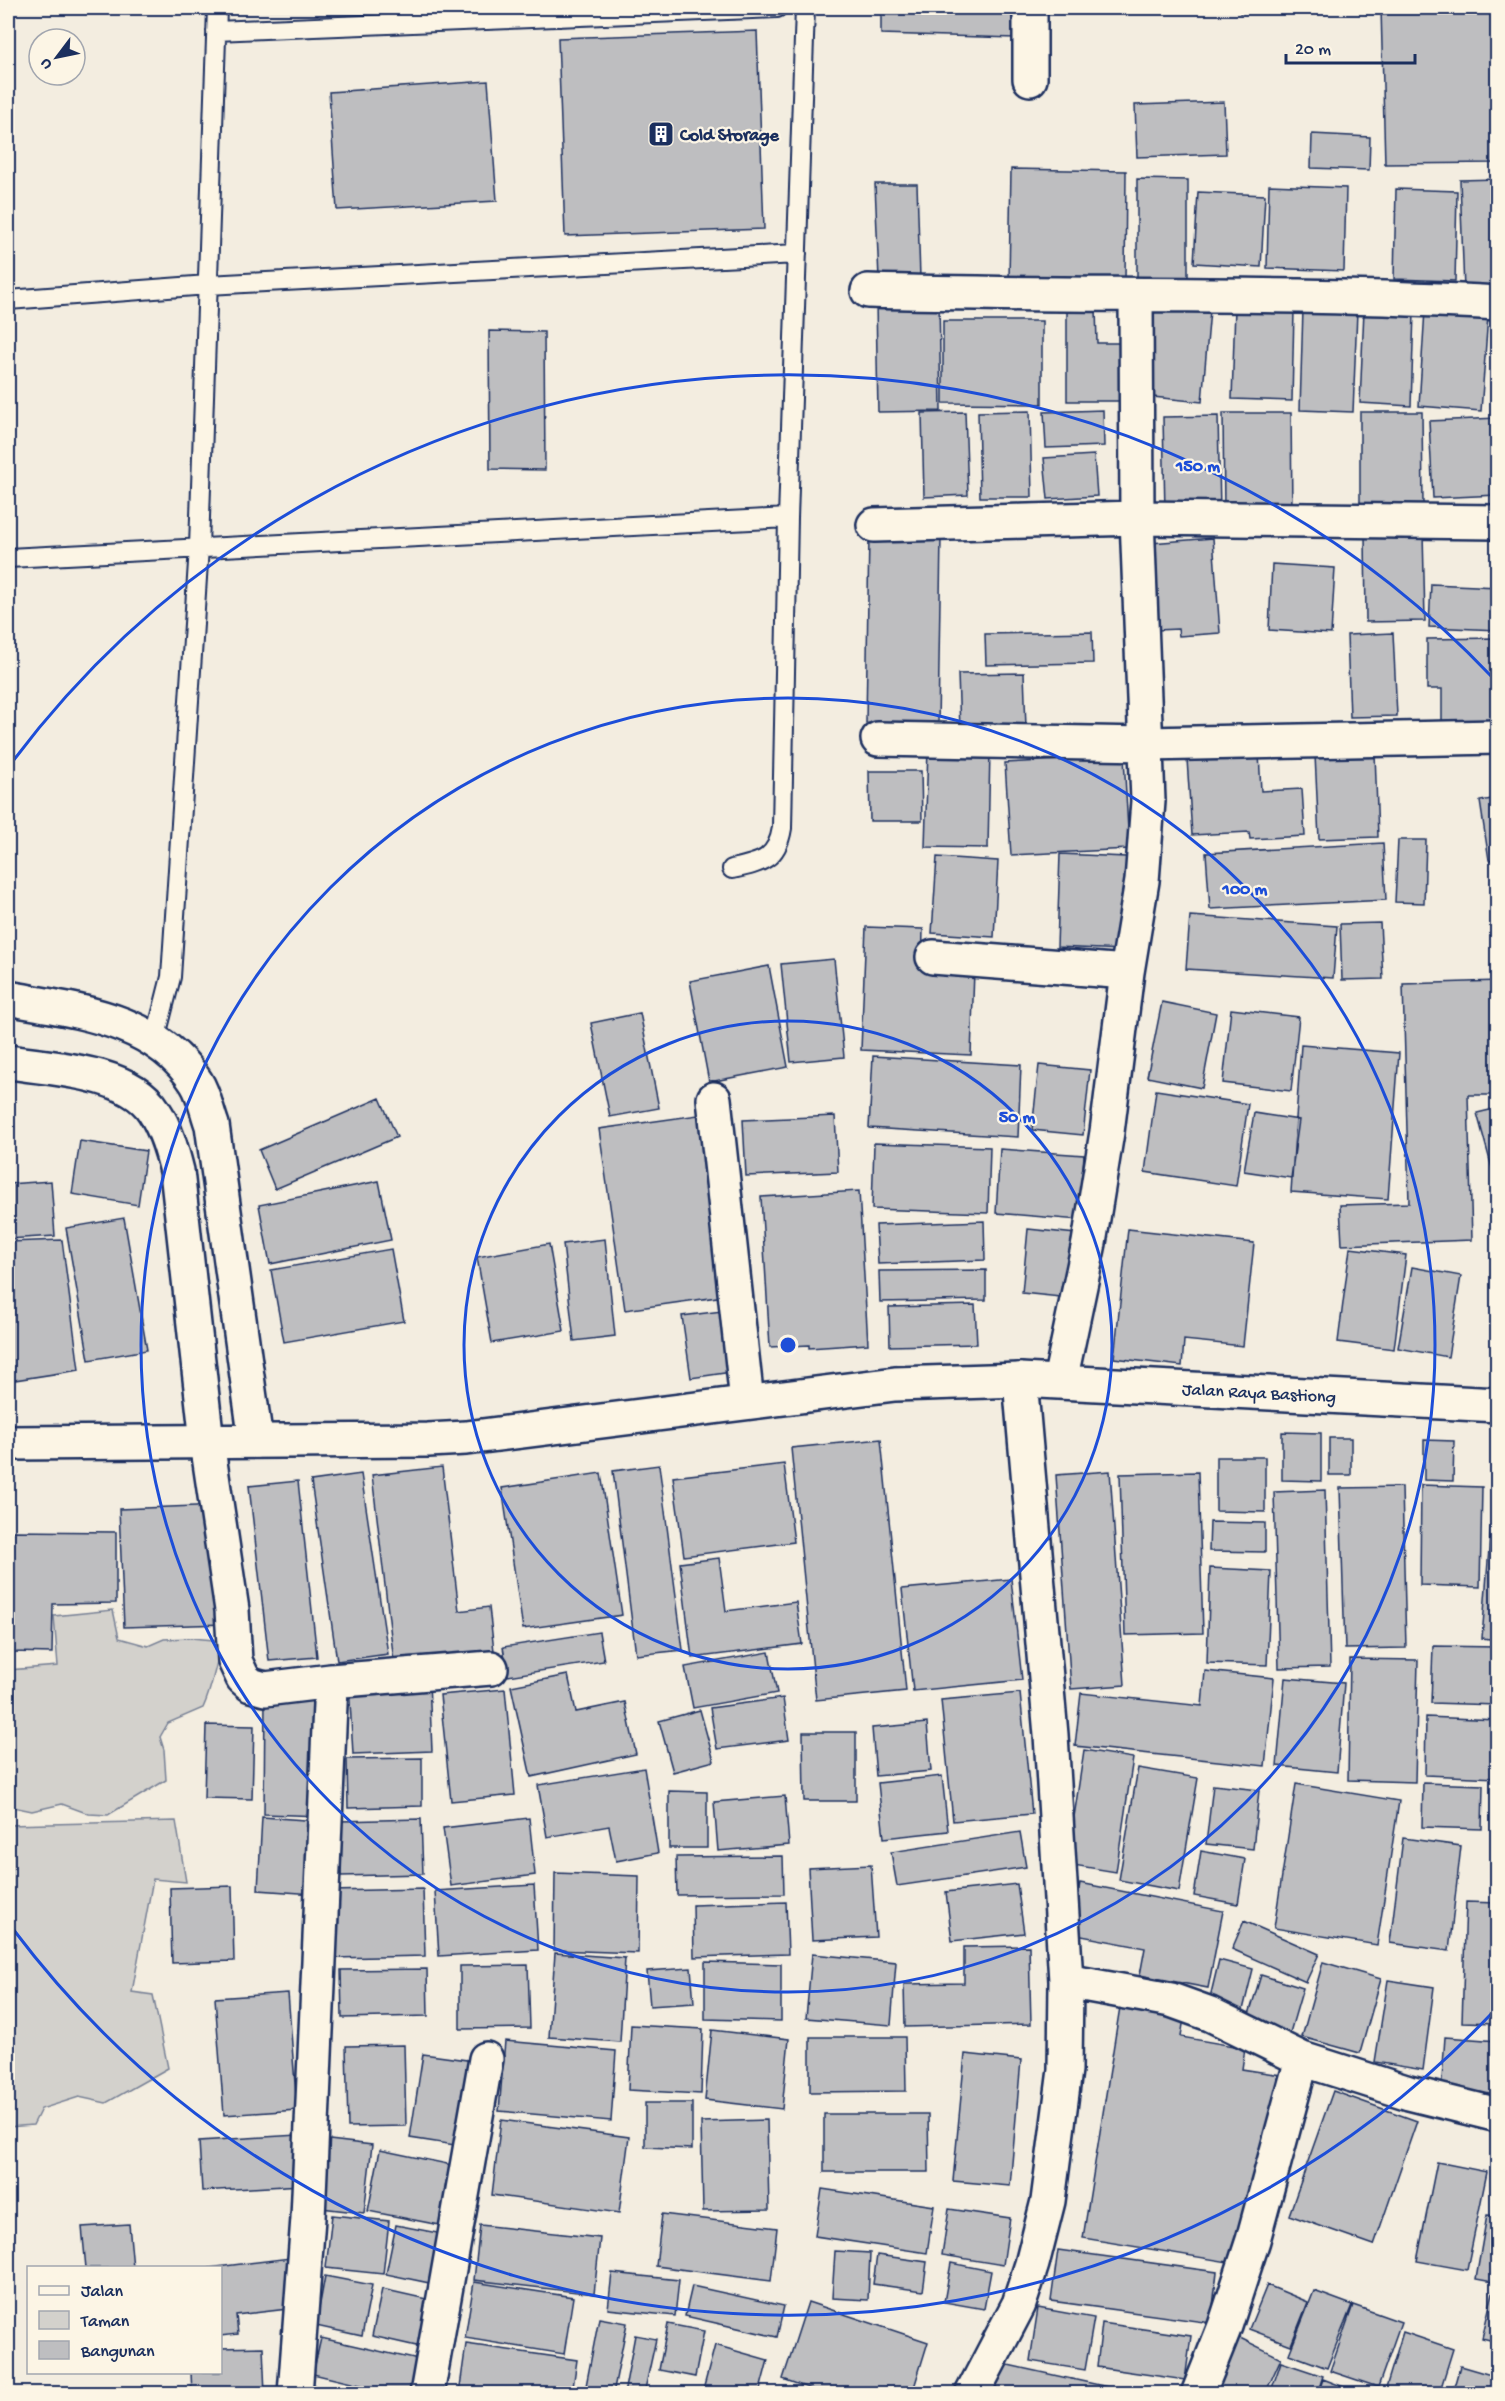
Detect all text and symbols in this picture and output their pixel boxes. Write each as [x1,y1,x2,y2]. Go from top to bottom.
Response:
north arrow [27,27,87,87]
scale bar [1286,27,1415,65]
text: 20 m [1295,40,1331,61]
text: U [36,53,58,72]
building icon: Cold Storage [646,119,676,149]
place label: Cold Storage [679,126,780,147]
text: 150 m [1175,457,1220,478]
text: 100 m [1222,880,1268,901]
text: 50 m [999,1108,1036,1129]
centre of rings [778,1335,798,1355]
street label: Jalan Raya Bastiong [1181,1380,1336,1409]
legend [27,2266,222,2374]
text: Jalan [81,2282,123,2303]
text: Taman [80,2312,130,2333]
text: Bangunan [80,2342,155,2363]

